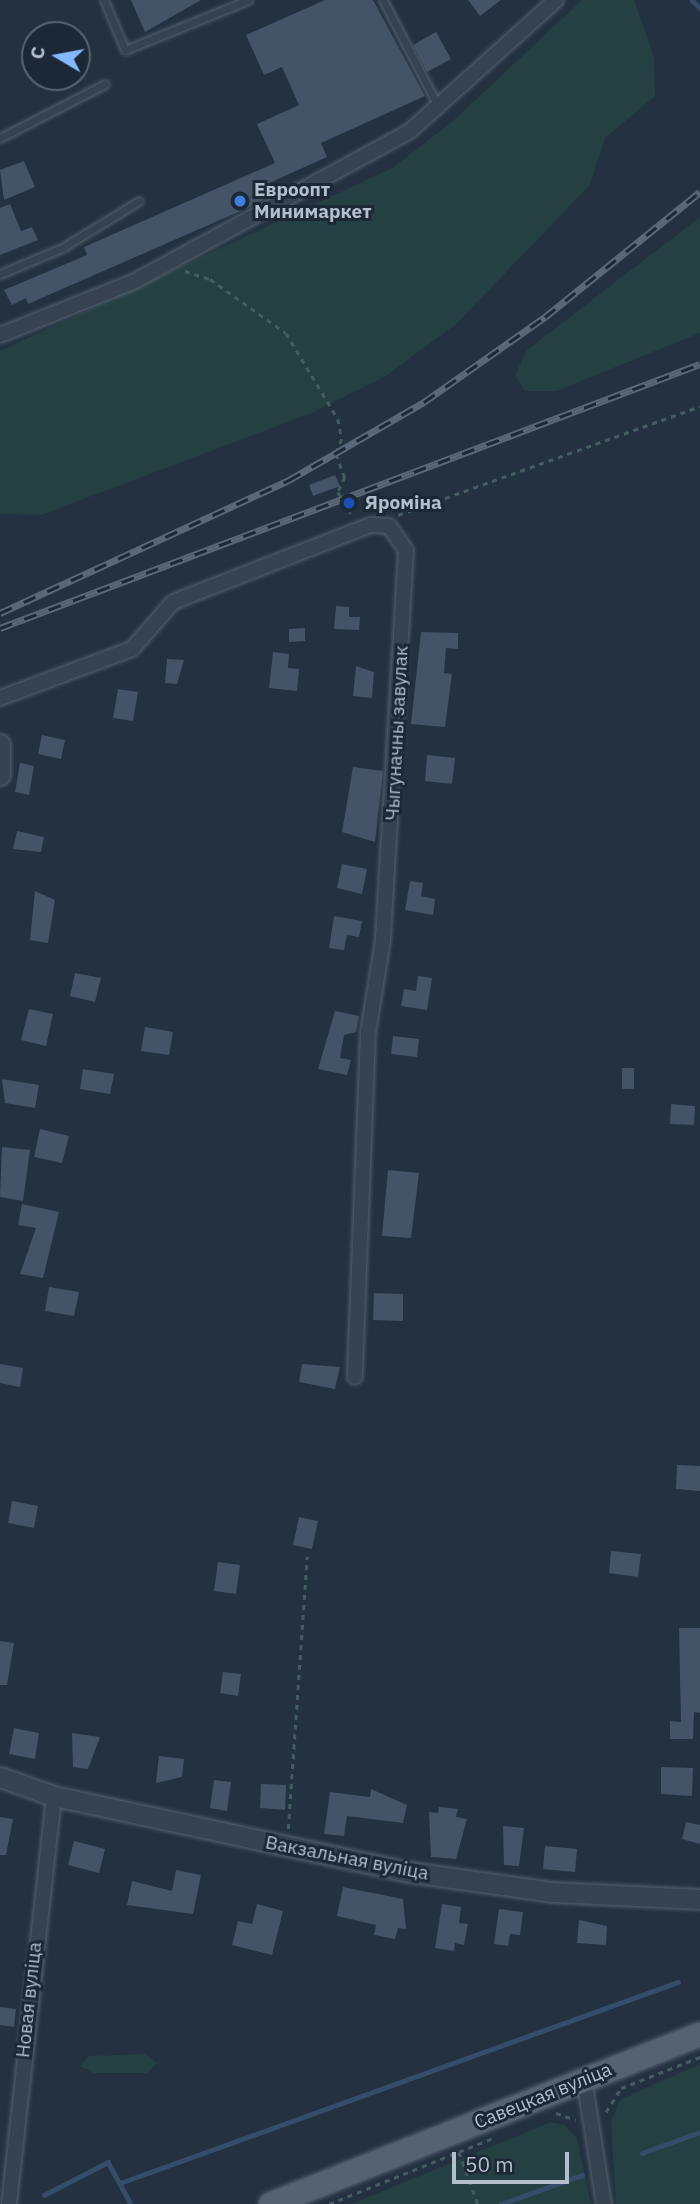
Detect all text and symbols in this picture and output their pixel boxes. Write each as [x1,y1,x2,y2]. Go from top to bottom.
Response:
north arrow [21,21,91,91]
text: С [24,45,50,61]
place label: Евроопт Минимаркет [254,179,372,223]
marker: Евроопт Минимаркет [232,193,248,209]
place label: Яроміна [365,492,442,514]
marker: Яроміна [339,493,359,513]
street label: Чыгуначны завулак [381,645,413,821]
street label: Вакзальная вуліца [263,1831,431,1885]
street label: Новая вуліца [12,1941,46,2059]
street label: Савецкая вуліца [471,2058,615,2134]
scale bar [455,2138,572,2182]
text: 50 m [465,2150,514,2178]

